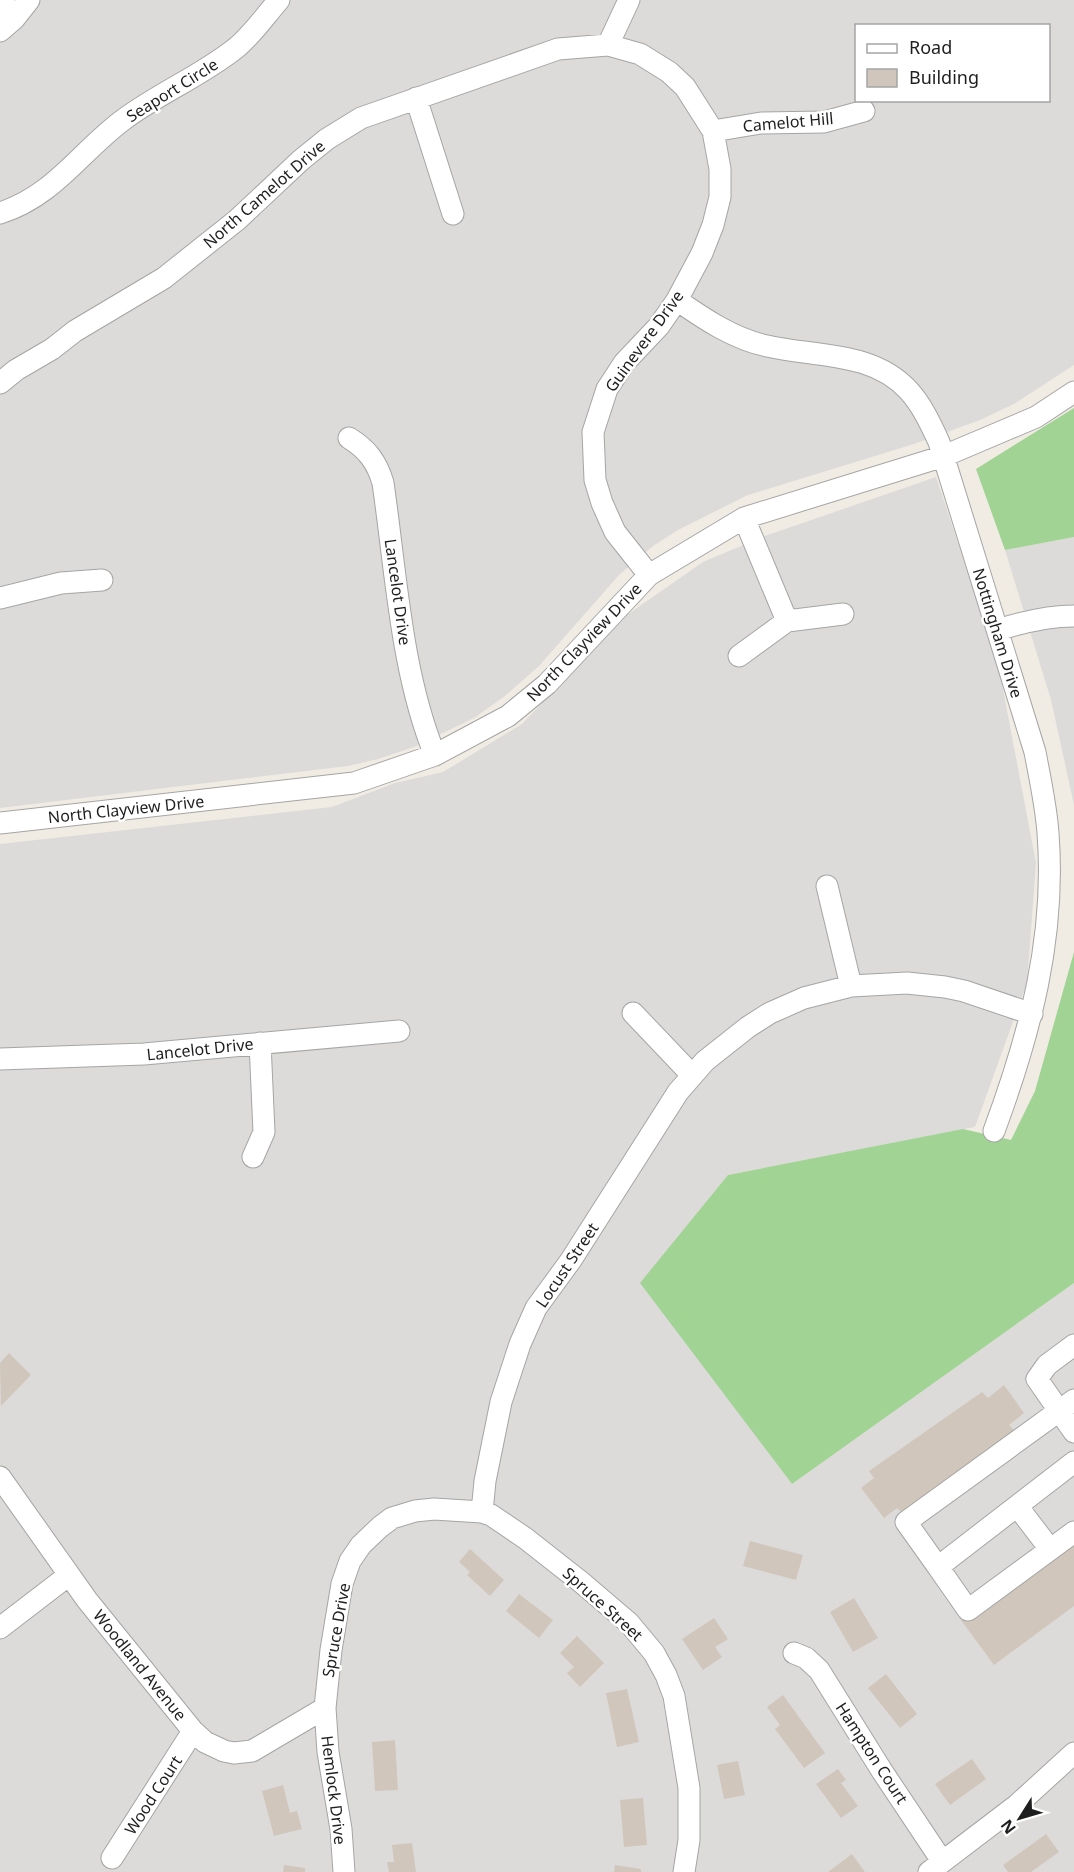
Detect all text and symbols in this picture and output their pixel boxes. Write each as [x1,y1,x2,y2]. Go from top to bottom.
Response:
legend [855,24,1050,102]
text: Road [909,35,952,59]
street label: Seaport Circle [122,53,222,127]
text: Building [909,65,979,89]
street label: Camelot Hill [742,107,834,137]
street label: North Camelot Drive [198,135,330,253]
street label: Guinevere Drive [600,286,688,396]
street label: Lancelot Drive [380,537,416,647]
street label: Nottingham Drive [968,565,1028,701]
street label: North Clayview Drive [522,578,646,706]
street label: North Clayview Drive [47,790,205,828]
street label: Lancelot Drive [146,1032,254,1066]
street label: Locust Street [531,1218,604,1312]
street label: Spruce Street [558,1562,648,1646]
street label: Spruce Drive [317,1581,355,1679]
street label: Woodland Avenue [88,1605,192,1725]
street label: Hampton Court [831,1698,913,1808]
street label: Hemlock Drive [316,1734,352,1846]
street label: Wood Court [119,1751,187,1839]
north arrow [990,1788,1050,1848]
text: N [995,1815,1021,1839]

